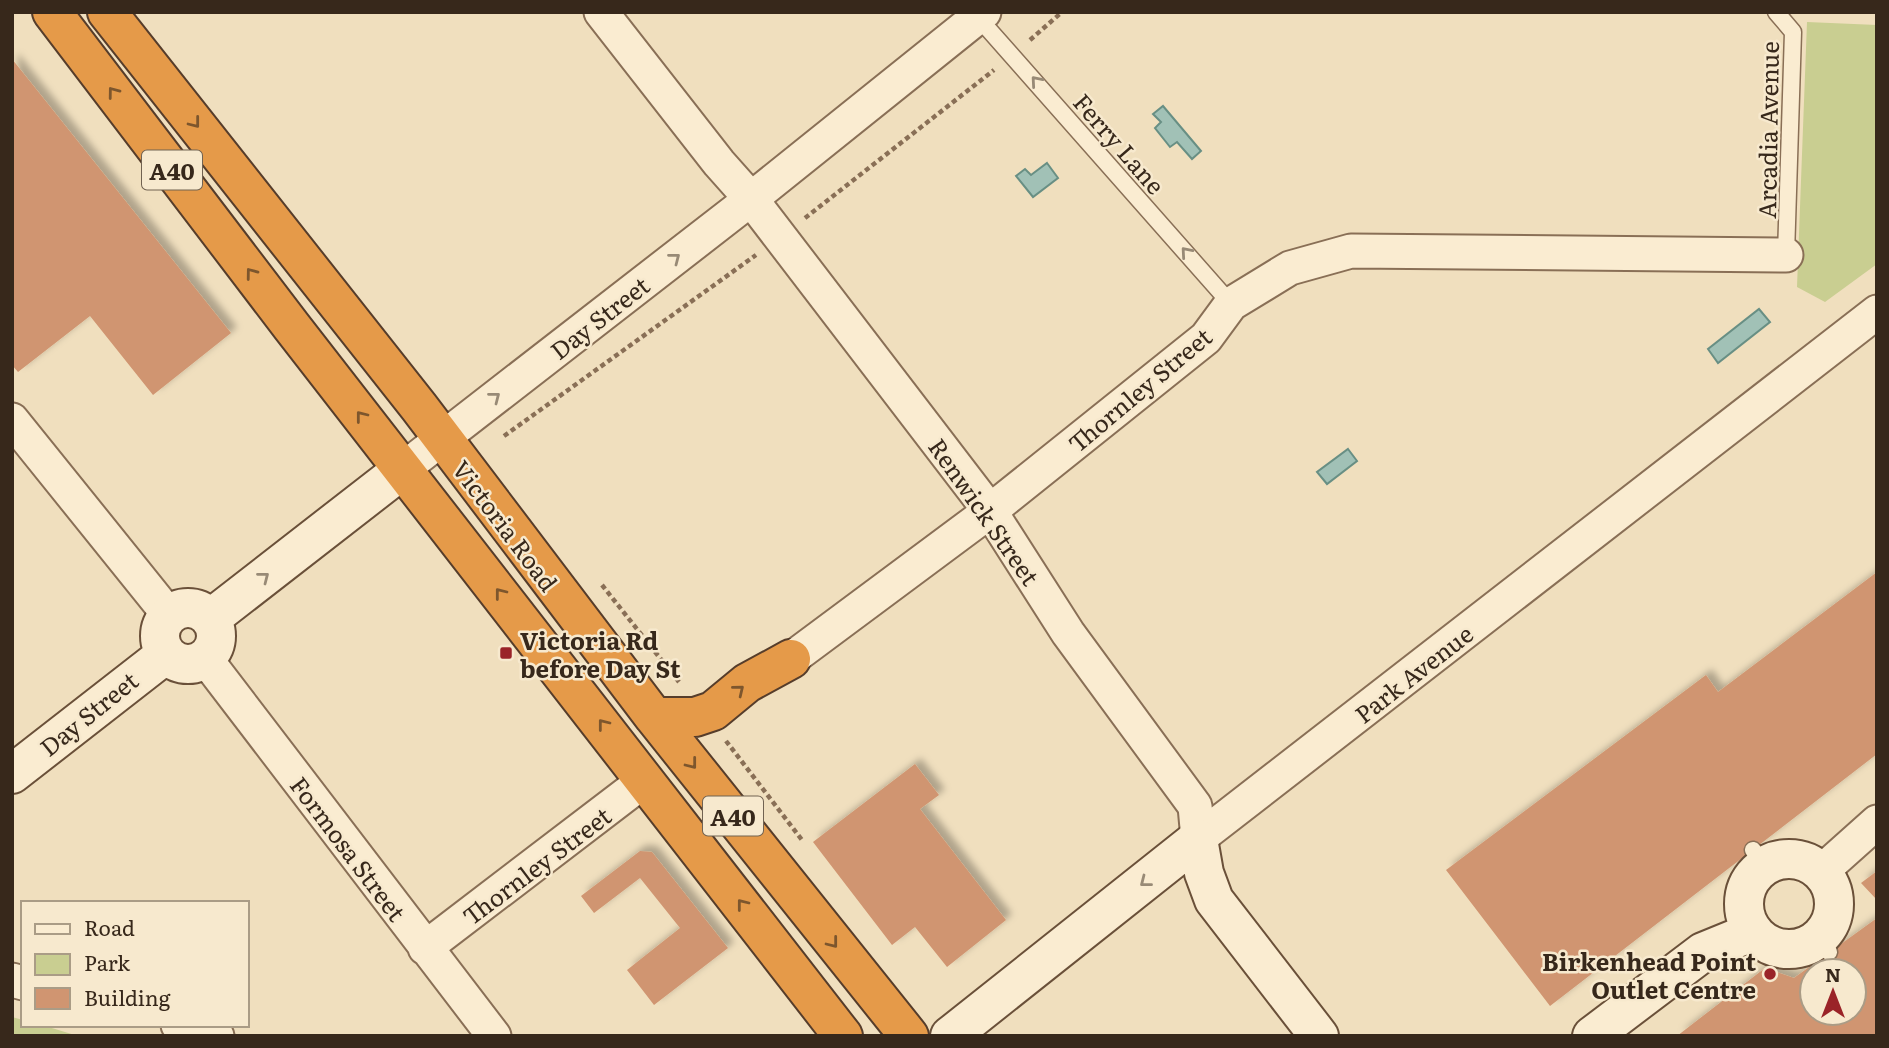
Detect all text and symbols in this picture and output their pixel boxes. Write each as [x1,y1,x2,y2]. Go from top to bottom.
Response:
street label: Arcadia Avenue [1748,41,1786,219]
one-way arrow [1031,77,1044,90]
street label: Ferry Lane [1066,85,1174,201]
one-way arrow [108,87,121,99]
one-way arrow [186,116,199,128]
road number: A40 [142,150,202,190]
one-way arrow [1182,248,1194,261]
one-way arrow [667,254,680,267]
street label: Day Street [542,267,656,367]
one-way arrow [246,268,259,280]
street label: Thornley Street [1060,318,1219,460]
one-way arrow [488,393,500,406]
one-way arrow [357,411,370,423]
street label: Renwick Street [921,430,1049,592]
street label: Victoria Road [445,452,567,598]
one-way arrow [256,573,269,586]
one-way arrow [496,589,509,601]
street label: Park Avenue [1346,616,1480,730]
place label: Victoria Rd before Day St [520,622,681,685]
marker: Victoria Rd before Day St [498,645,514,661]
street label: Day Street [31,662,145,763]
one-way arrow [731,686,743,699]
one-way arrow [598,720,611,732]
one-way arrow [683,757,696,769]
street label: Formosa Street [283,768,415,928]
road number: A40 [703,796,763,836]
street label: Thornley Street [454,797,618,932]
one-way arrow [1140,874,1153,886]
one-way arrow [737,900,750,912]
legend [21,901,248,1027]
text: Road [84,911,135,942]
one-way arrow [824,935,837,948]
place label: Birkenhead Point Outlet Centre [1542,943,1756,1006]
text: Park [84,946,130,977]
north arrow [1798,957,1868,1027]
text: N [1825,960,1841,988]
marker: Birkenhead Point Outlet Centre [1762,966,1778,982]
text: Building [84,981,171,1012]

